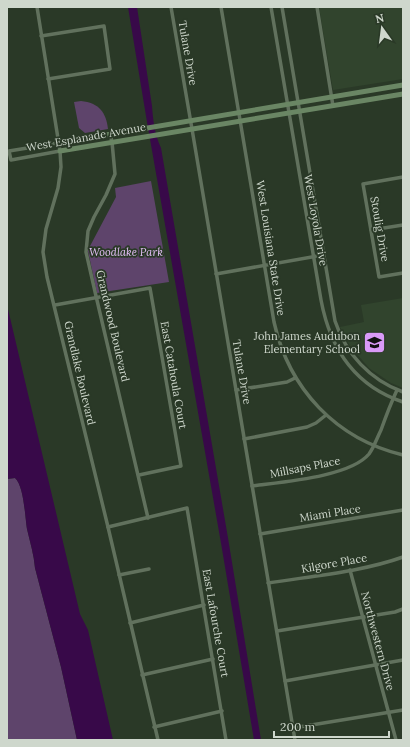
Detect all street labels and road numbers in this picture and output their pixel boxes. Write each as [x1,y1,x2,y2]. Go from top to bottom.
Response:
street label: Tulane Drive [175,20,201,86]
street label: West Esplanade Avenue [25,120,147,154]
street label: West Loyola Drive [301,173,331,267]
street label: West Louisiana State Drive [253,179,289,317]
street label: Stoulig Drive [367,195,393,263]
street label: Grandwood Boulevard [93,269,133,384]
street label: Grandlake Boulevard [61,320,99,427]
street label: East Catahoula Court [158,320,190,431]
street label: Tulane Drive [229,339,255,405]
street label: Millsaps Place [269,453,341,481]
street label: Miami Place [298,501,362,525]
street label: Kilgore Place [300,550,368,576]
street label: East Lafourche Court [200,568,233,679]
street label: Northwestern Drive [358,590,398,692]

